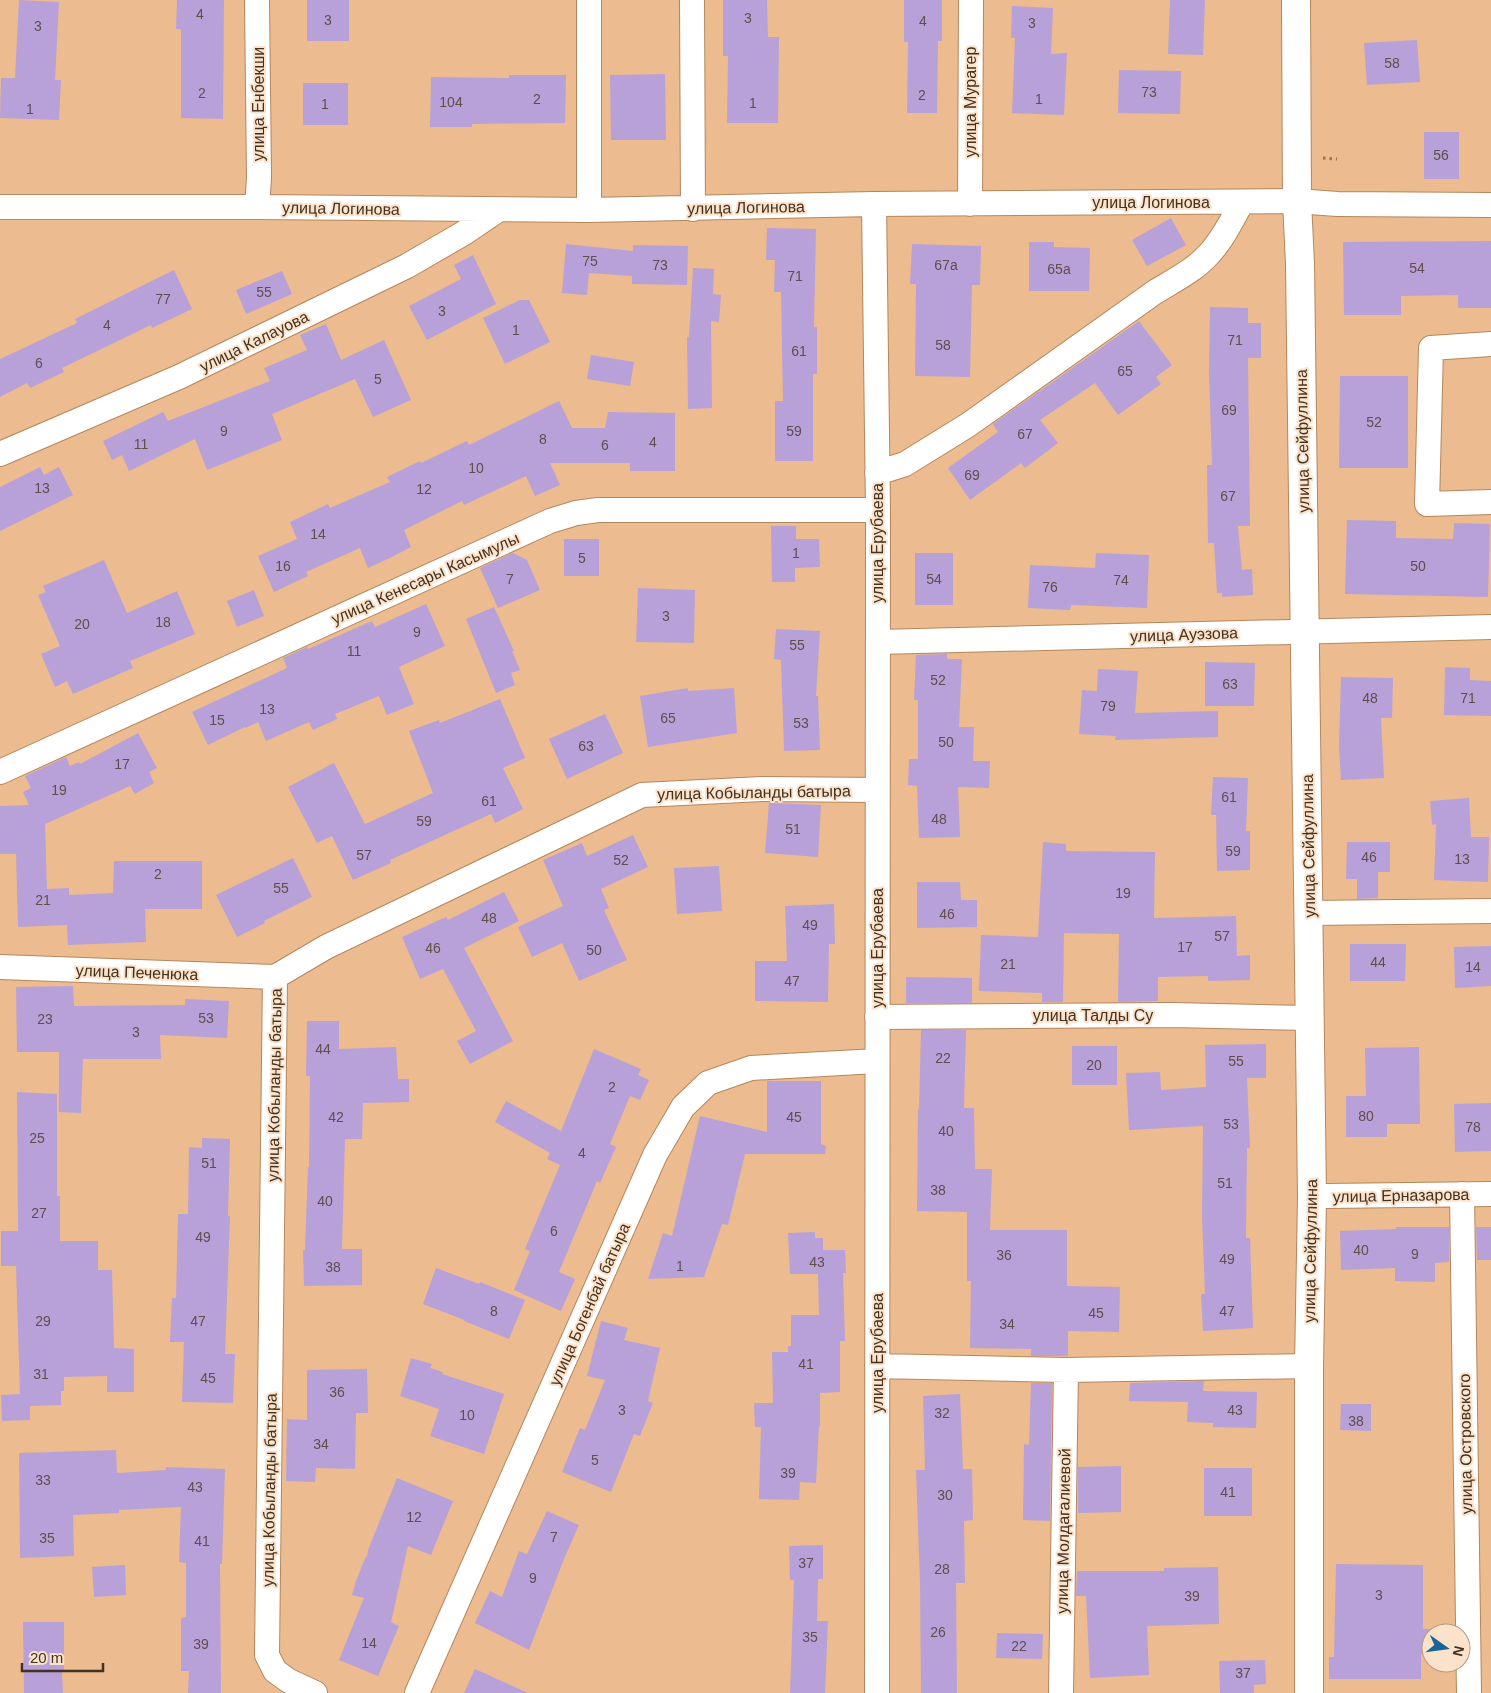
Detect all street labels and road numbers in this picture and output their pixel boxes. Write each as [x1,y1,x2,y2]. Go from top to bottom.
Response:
street label: улица Мурагер [962,46,979,157]
street label: улица Енбекши [250,47,267,161]
street label: улица Логинова [1092,194,1210,211]
street label: улица Логинова [687,198,805,217]
street label: улица Логинова [282,199,400,218]
street label: улица Калауова [197,308,311,375]
street label: улица Сейфуллина [1293,369,1312,513]
street label: улица Ерубаева [869,483,886,603]
street label: улица Кенесары Касымулы [329,529,522,628]
street label: улица Ауэзова [1130,624,1238,645]
street label: улица Сейфуллина [1299,774,1318,918]
street label: улица Кобыланды батыра [657,782,851,803]
street label: улица Ерубаева [869,888,886,1008]
street label: улица Печенюка [75,962,199,983]
street label: улица Кобыланды батыра [264,988,285,1182]
street label: улица Талды Су [1033,1007,1153,1024]
street label: улица Сейфуллина [1301,1179,1320,1323]
street label: улица Ерназарова [1332,1186,1470,1205]
street label: улица Богенбай батыра [546,1220,633,1388]
street label: улица Ерубаева [869,1293,886,1413]
street label: улица Островского [1456,1373,1475,1515]
street label: улица Кобыланды батыра [259,1393,280,1587]
street label: улица Молдагалиевой [1054,1448,1073,1614]

